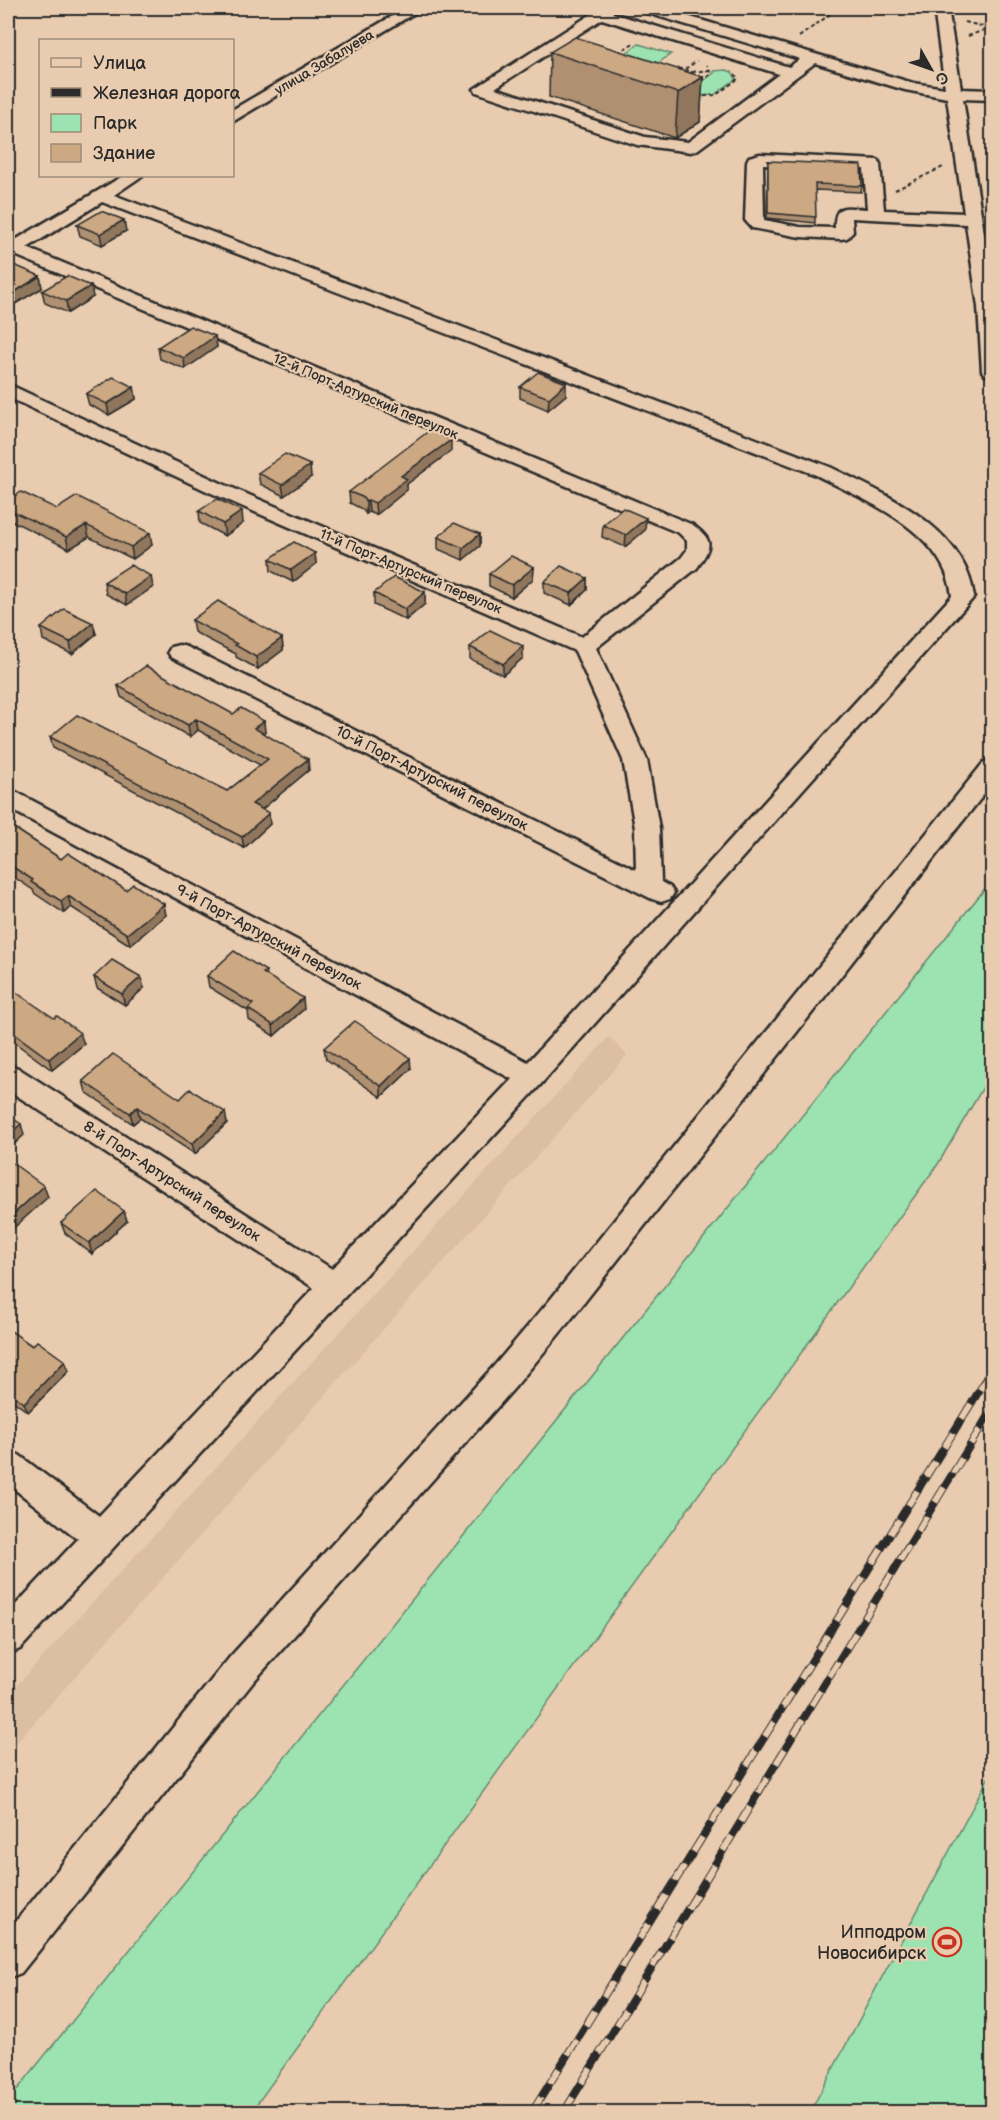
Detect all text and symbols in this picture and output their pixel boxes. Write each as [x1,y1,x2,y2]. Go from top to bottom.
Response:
street label: улица Забалуева [272,26,378,99]
legend [39,39,234,177]
north arrow [901,39,961,99]
text: Улица [93,53,147,74]
text: С [930,67,952,88]
text: Железная дорога [93,83,241,104]
text: Парк [93,113,137,134]
text: Здание [93,143,155,164]
street label: 12-й Порт-Артурский переулок [271,350,461,443]
street label: 11-й Порт-Артурский переулок [317,525,505,618]
street label: 10-й Порт-Артурский переулок [332,722,531,835]
street label: 9-й Порт-Артурский переулок [173,880,365,995]
street label: 8-й Порт-Артурский переулок [80,1117,264,1246]
place label: Ипподром Новосибирск [817,1922,926,1964]
sports icon: Ипподром Новосибирск [931,1926,963,1958]

